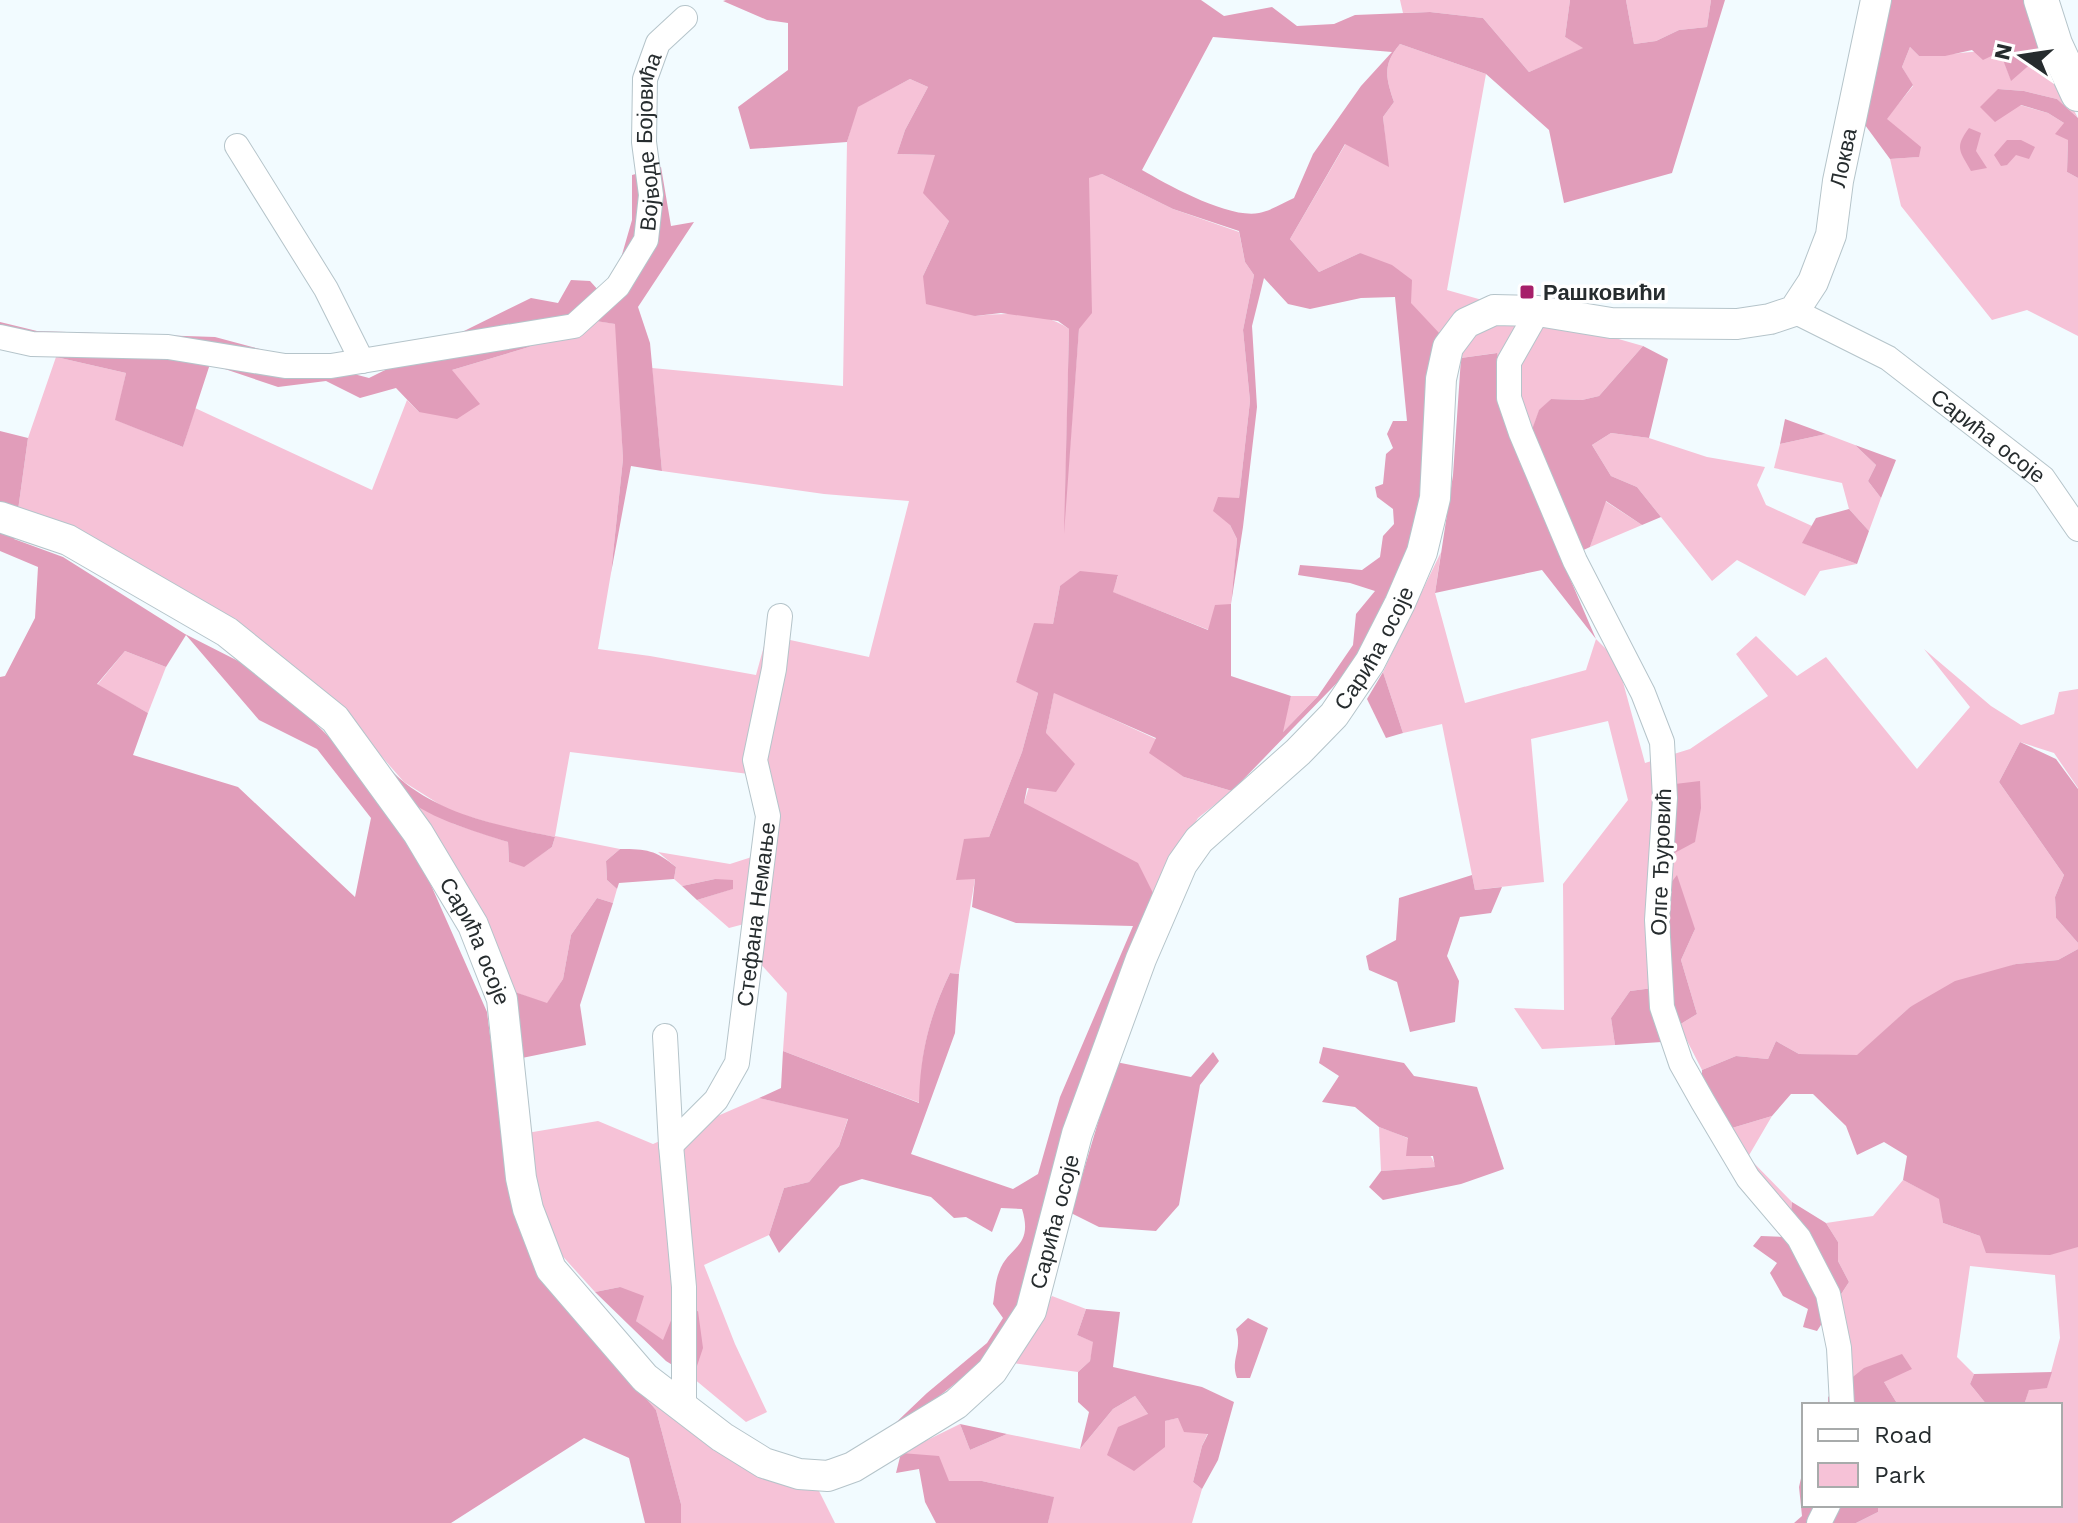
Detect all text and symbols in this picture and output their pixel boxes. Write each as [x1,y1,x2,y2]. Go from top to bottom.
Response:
north arrow [1982,16,2062,96]
text: N [1989,41,2017,62]
street label: Војводе Бојовића [631,48,666,232]
street label: Локва [1825,125,1861,190]
place label: Рашковићи [1543,280,1666,305]
marker: Рашковићи [1518,283,1536,301]
street label: Сарића осоје [1926,384,2050,488]
street label: Сарића осоје [1329,583,1418,714]
street label: Олге Ђуровић [1646,788,1676,936]
street label: Стефана Немање [732,821,780,1008]
street label: Сарића осоје [435,873,515,1008]
street label: Сарића осоје [1025,1152,1084,1292]
legend [1802,1403,2062,1507]
text: Road [1874,1421,1933,1449]
text: Park [1874,1461,1926,1489]

